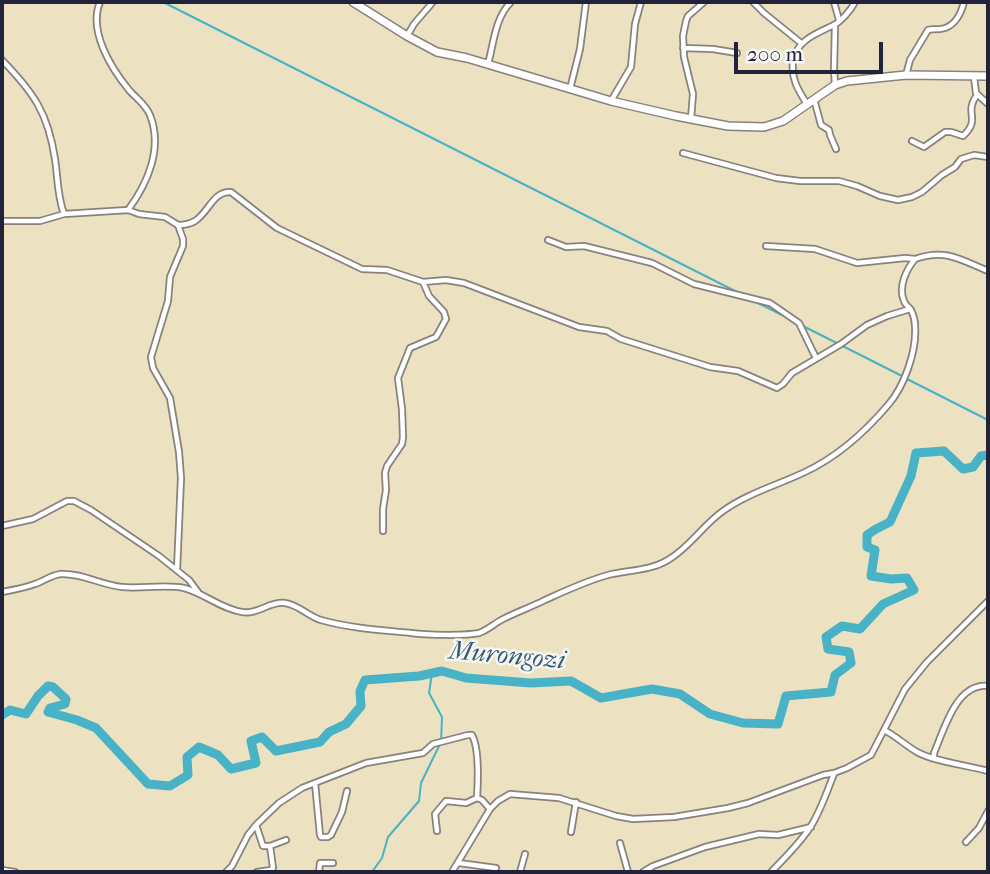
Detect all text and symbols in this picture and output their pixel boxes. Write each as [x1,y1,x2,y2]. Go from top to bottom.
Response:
scale bar [738,28,887,72]
text: 200 m [747,42,803,66]
water label: Murongozi [448,636,566,678]

